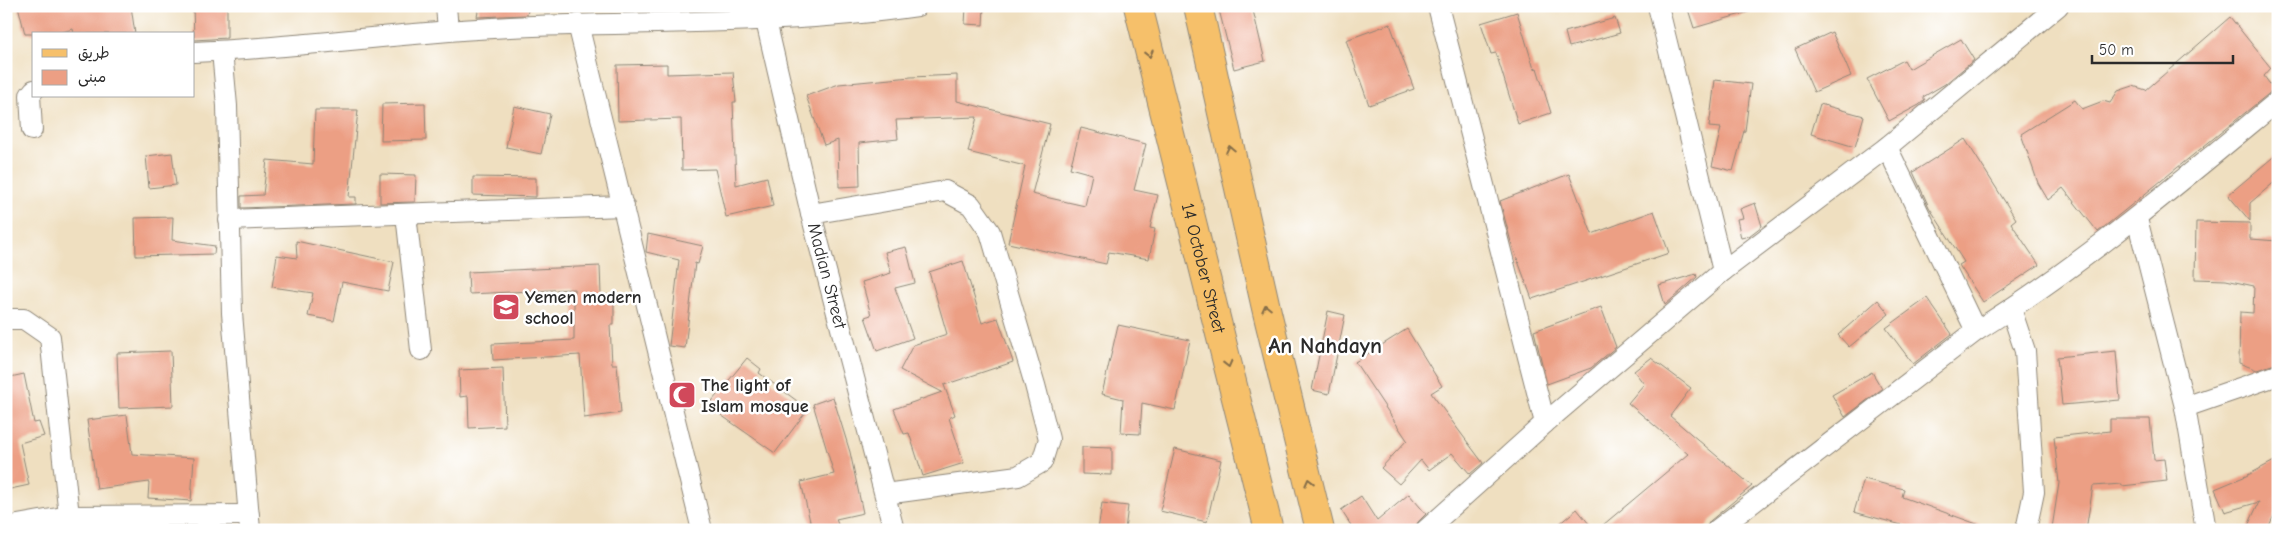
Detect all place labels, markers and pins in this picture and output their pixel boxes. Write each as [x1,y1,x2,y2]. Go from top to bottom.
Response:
place label: Yemen modern school [525,287,641,329]
school or university icon: Yemen modern school [491,292,521,322]
place label: The light of Islam mosque [701,375,809,417]
mosque icon: The light of Islam mosque [667,380,697,410]

